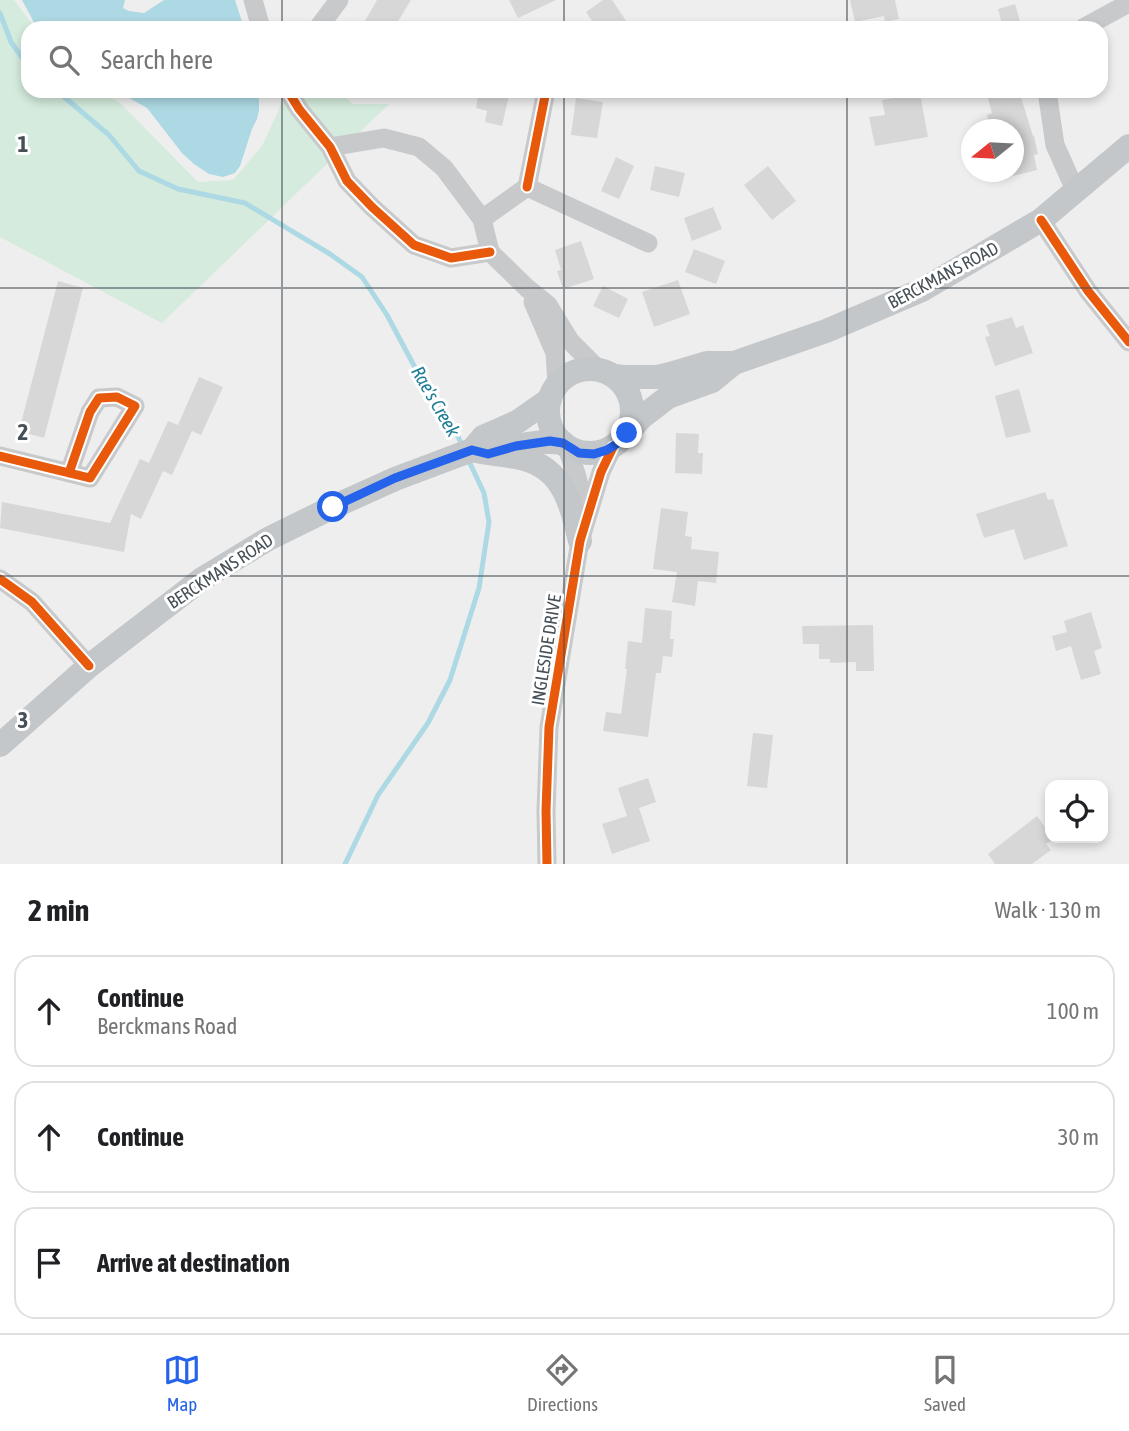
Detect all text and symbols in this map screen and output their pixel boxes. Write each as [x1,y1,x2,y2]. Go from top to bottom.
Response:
search box [21,21,1108,98]
icon: search [45,41,83,79]
text: Search here [101,45,213,75]
north arrow [961,119,1024,182]
text: 1 [18,131,29,157]
street label: BERCKMANS ROAD [884,237,1002,313]
water label: Rae's Creek [407,362,465,441]
route end [611,417,642,448]
text: 2 [18,419,28,445]
route start [317,491,348,522]
street label: BERCKMANS ROAD [163,529,277,613]
street label: INGLESIDE DRIVE [527,593,565,707]
text: 3 [18,707,28,733]
map controls [1045,780,1108,843]
button: locate [1045,780,1108,843]
text: 2 min [28,893,89,927]
text: Walk · 130 m [995,897,1101,923]
text: Continue [97,983,184,1013]
icon: ahead [30,992,68,1030]
text: 100 m [1047,998,1099,1024]
text: Berckmans Road [97,1013,237,1039]
icon: ahead [30,1118,68,1156]
text: Continue [97,1122,184,1152]
text: 30 m [1058,1124,1099,1150]
icon: arrive [30,1244,68,1282]
text: Arrive at destination [97,1248,290,1278]
tab: Map [163,1351,201,1415]
tab: Directions [527,1351,598,1415]
tab: Saved [924,1351,966,1415]

